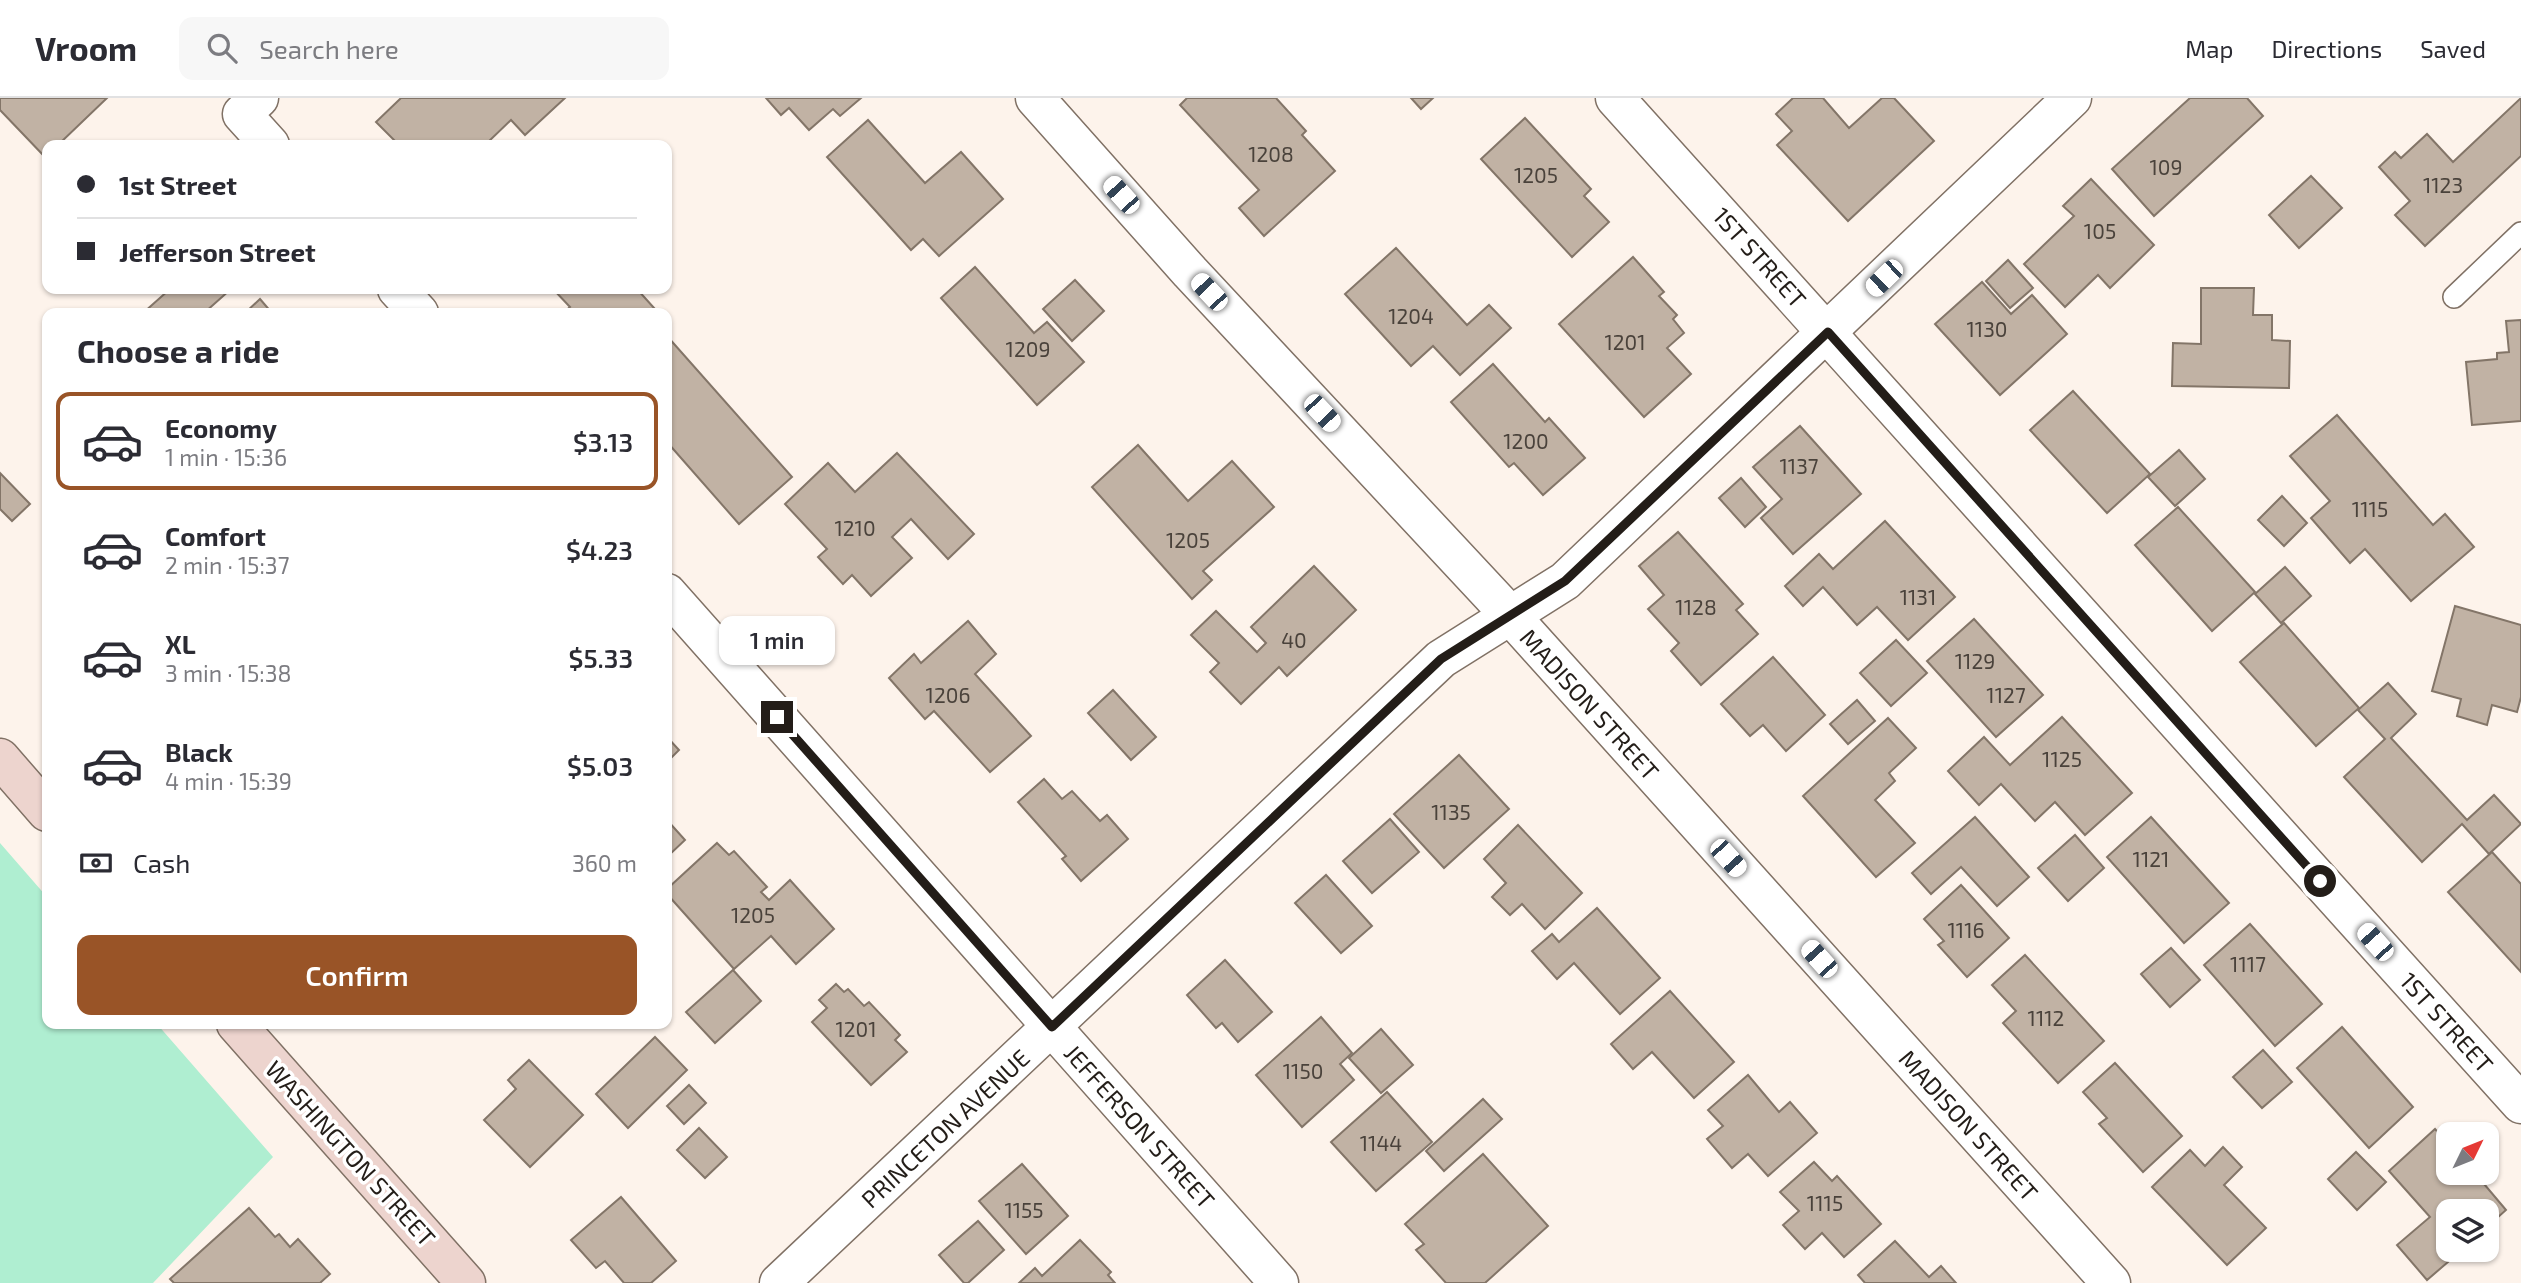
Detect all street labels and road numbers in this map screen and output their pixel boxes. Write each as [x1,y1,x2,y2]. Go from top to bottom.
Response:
street label: 1ST STREET [1707,201,1813,313]
street label: MADISON STREET [1515,623,1665,785]
street label: 1ST STREET [2394,966,2500,1078]
street label: JEFFERSON STREET [1059,1038,1221,1214]
street label: PRINCETON AVENUE [855,1043,1035,1213]
street label: MADISON STREET [1894,1044,2044,1206]
street label: WASHINGTON STREET [260,1054,442,1252]

